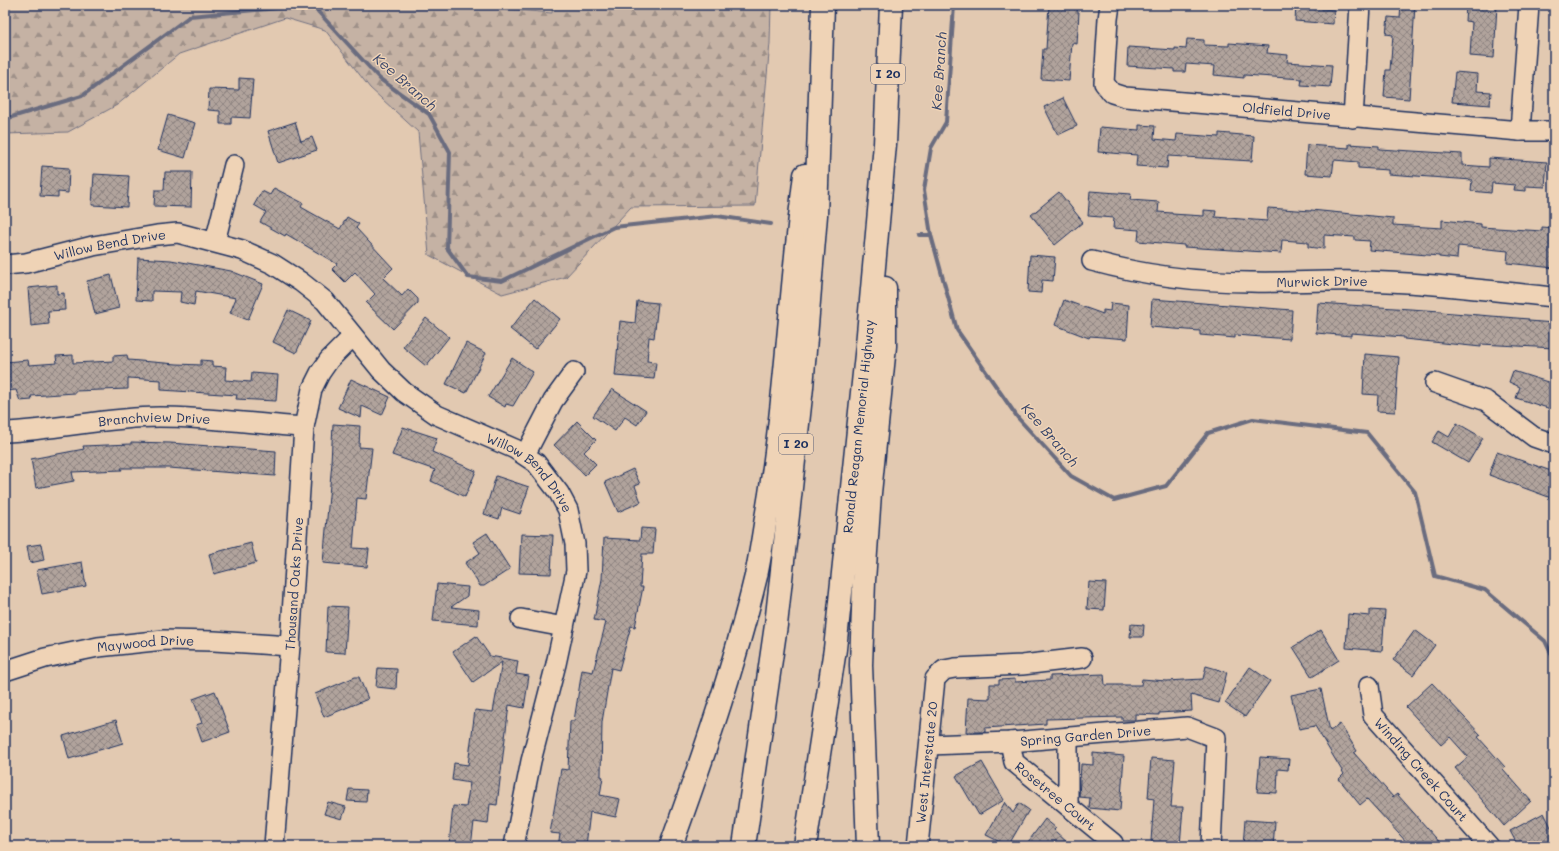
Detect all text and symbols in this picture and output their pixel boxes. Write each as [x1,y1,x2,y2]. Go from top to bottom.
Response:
water label: Kee Branch [926,31,951,111]
water label: Kee Branch [369,49,441,115]
road number: I 20 [871,64,905,84]
street label: Oldfield Drive [1242,98,1332,123]
street label: Willow Bend Drive [52,225,167,264]
street label: Murwick Drive [1276,272,1368,290]
street label: Ronald Reagan Memorial Highway [838,319,877,534]
water label: Kee Branch [1017,399,1083,471]
street label: Branchview Drive [97,408,211,430]
street label: Willow Bend Drive [484,429,577,515]
road number: I 20 [779,434,813,454]
street label: Thousand Oaks Drive [281,516,306,651]
street label: Maywood Drive [96,631,194,655]
street label: West Interstate 20 [911,701,941,824]
street label: Winding Creek Court [1371,714,1472,825]
street label: Spring Garden Drive [1020,721,1152,749]
street label: Rosetree Court [1012,757,1100,834]

